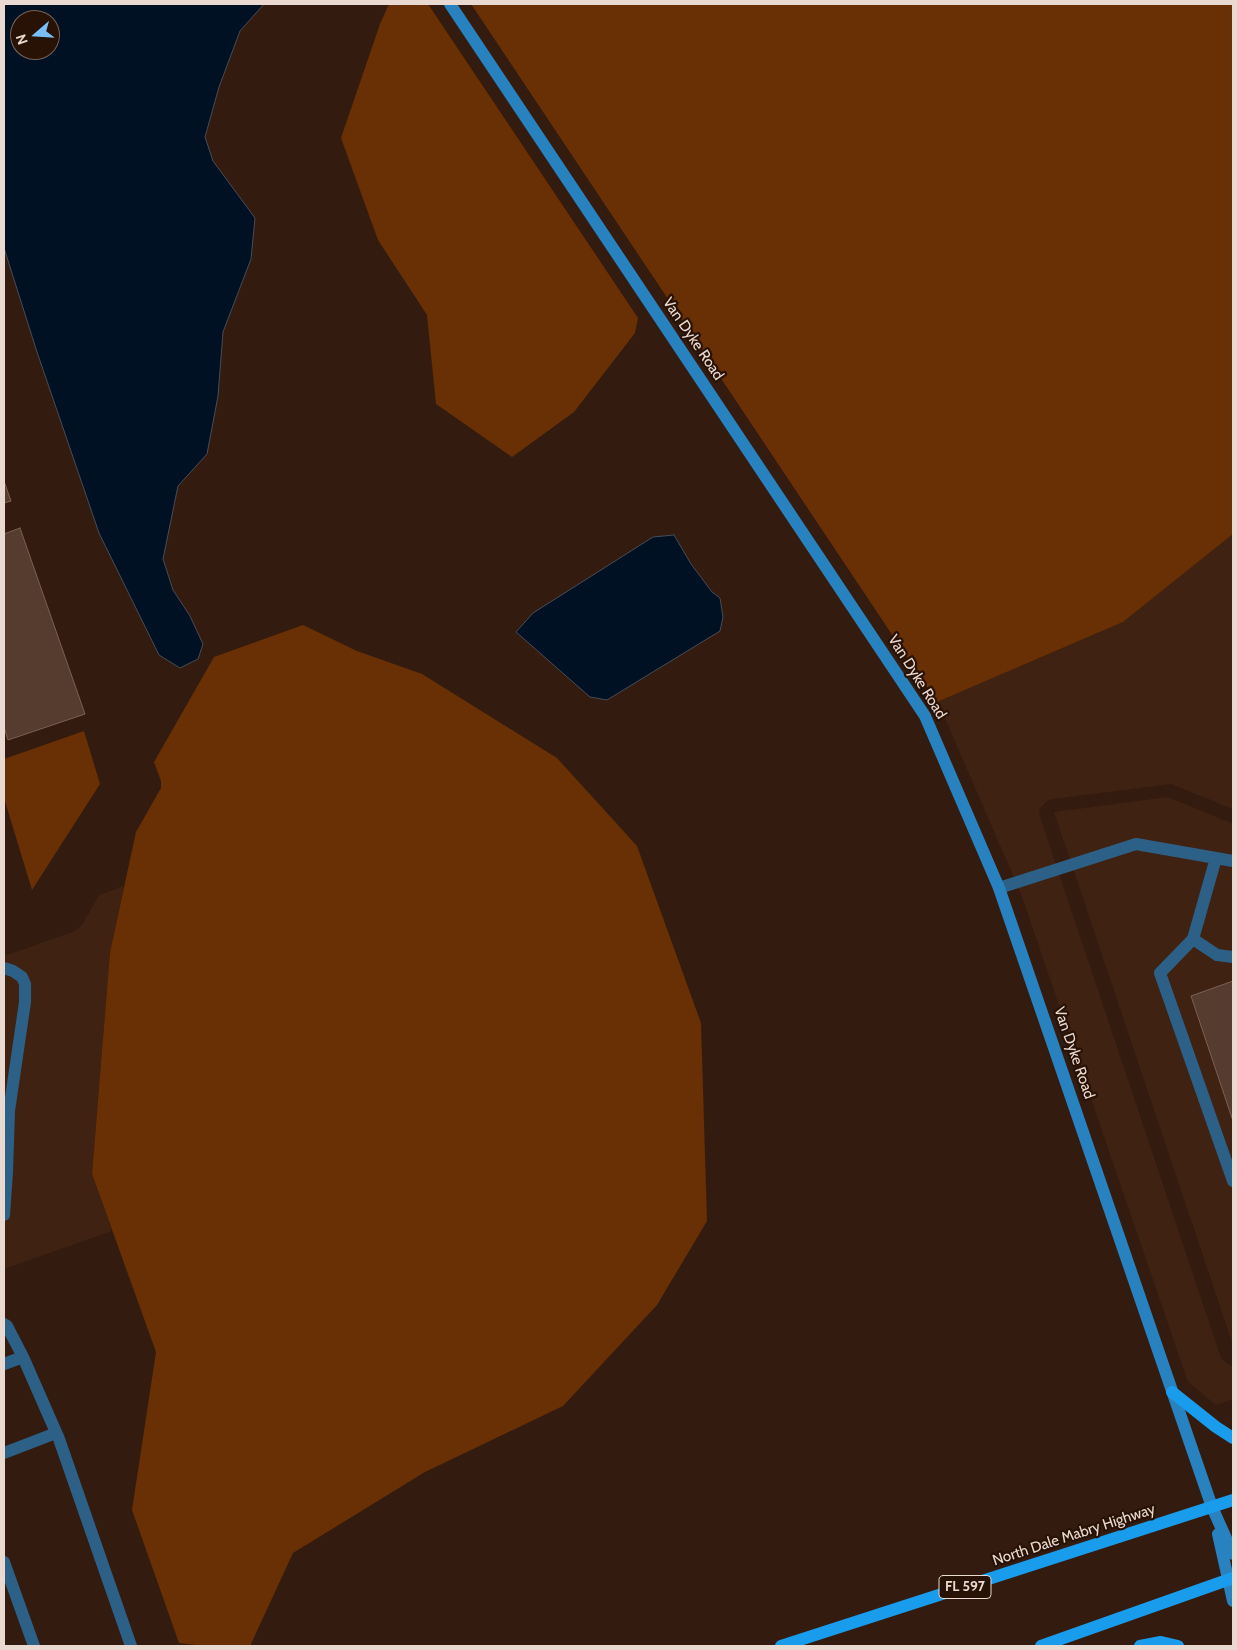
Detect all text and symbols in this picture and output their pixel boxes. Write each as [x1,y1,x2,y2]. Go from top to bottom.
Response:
north arrow [10,10,60,60]
text: N [12,32,32,47]
street label: Van Dyke Road [659,294,727,384]
street label: Van Dyke Road [884,632,950,722]
street label: Van Dyke Road [1050,1005,1098,1101]
street label: North Dale Mabry Highway [990,1500,1158,1570]
road number: FL 597 [939,1575,991,1598]

